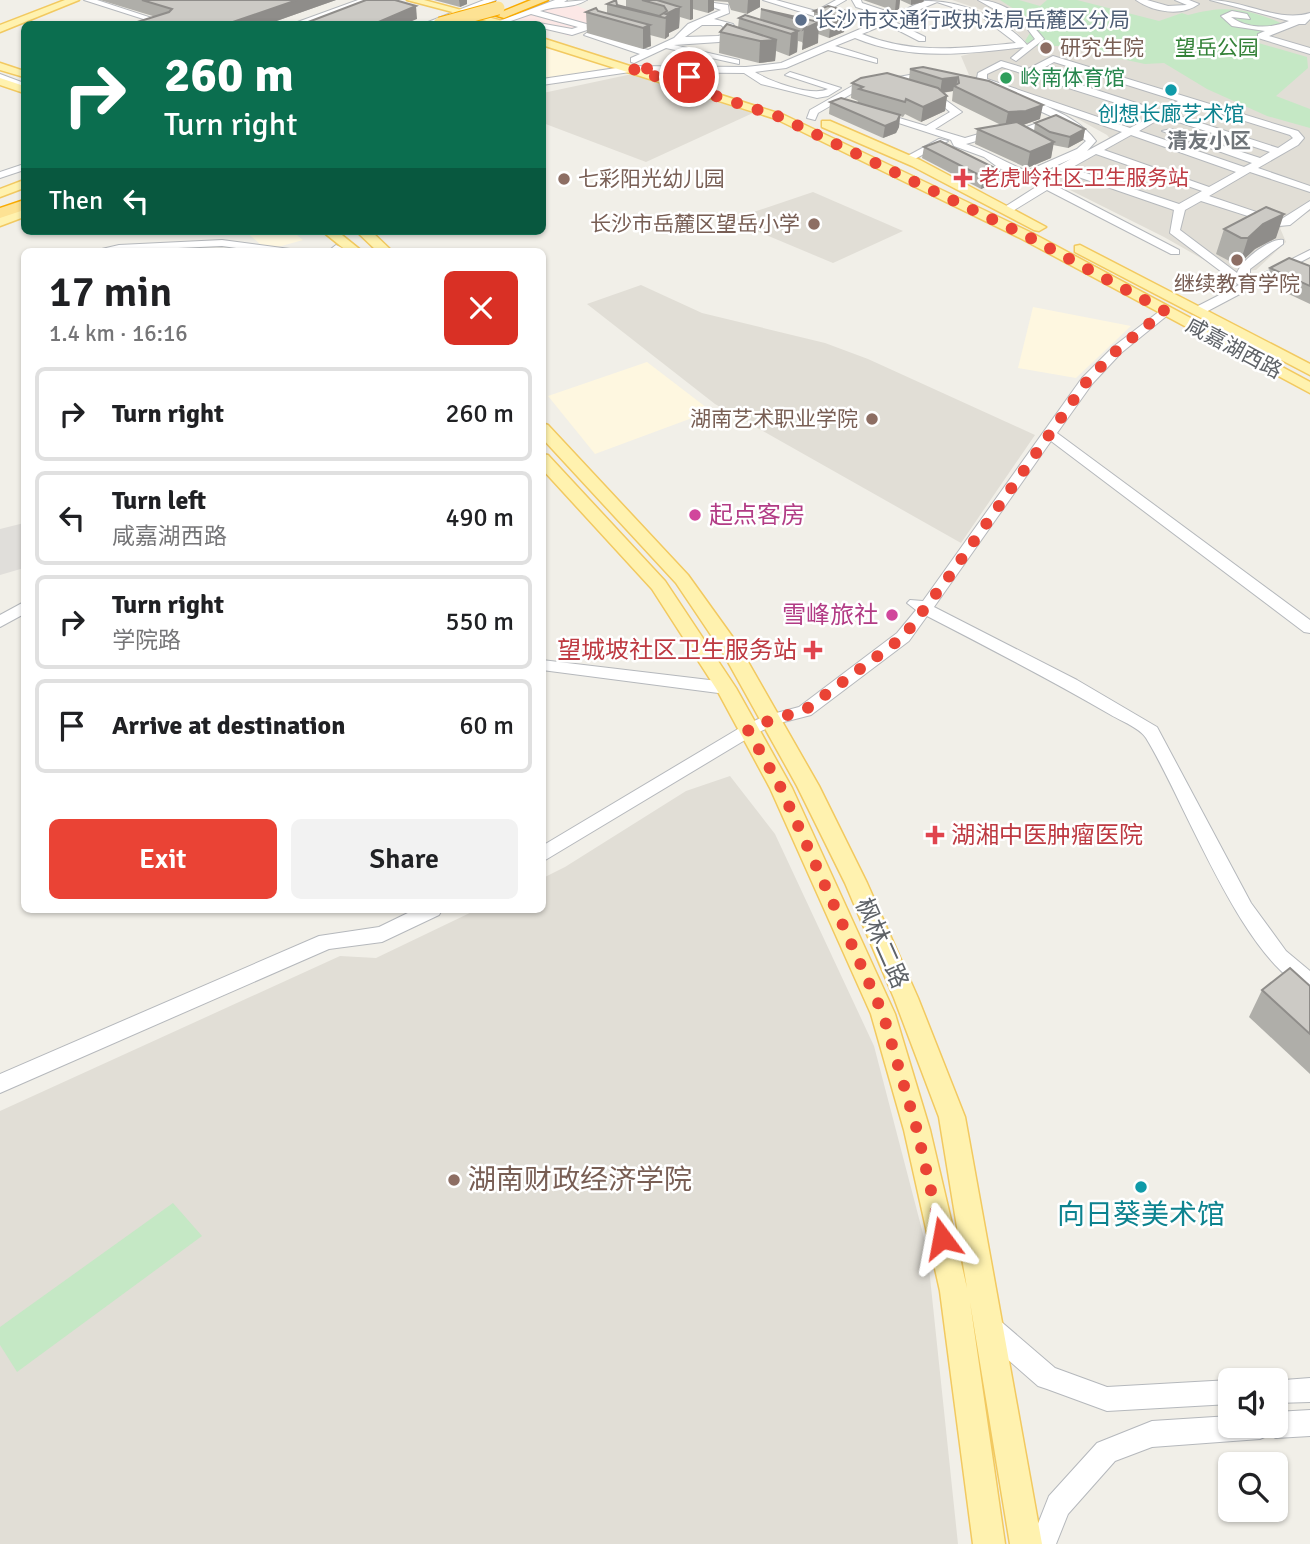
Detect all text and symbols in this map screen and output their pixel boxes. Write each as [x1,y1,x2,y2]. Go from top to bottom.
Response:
place label: 长沙市交通行政执法局岳麓区分局 [815,7,1130,33]
marker: 长沙市交通行政执法局岳麓区分局 [793,12,809,28]
place label: 研究生院 [1060,35,1144,61]
park label: 望岳公园 [1175,35,1259,61]
marker: 研究生院 [1038,40,1054,56]
text: 260 m [164,45,294,105]
pin [659,47,719,107]
icon: right [49,49,140,140]
icon: arrive [670,58,708,96]
place label: 岭南体育馆 [1020,65,1125,91]
marker: 岭南体育馆 [998,70,1014,86]
marker: 创想长廊艺术馆 [1163,82,1179,98]
place label: 创想长廊艺术馆 [1098,101,1245,127]
text: Turn right [164,105,297,144]
district label: 清友小区 [1167,128,1251,154]
place label: 老虎岭社区卫生服务站 [979,165,1189,191]
place label: 七彩阳光幼儿园 [578,166,725,192]
marker: 老虎岭社区卫生服务站 [953,168,973,188]
marker: 七彩阳光幼儿园 [556,171,572,187]
icon: left [117,182,155,220]
text: Then [49,185,103,217]
place label: 长沙市岳麓区望岳小学 [590,211,800,237]
marker: 长沙市岳麓区望岳小学 [806,216,822,232]
marker: 继续教育学院 [1229,252,1245,268]
text: 17 min [49,267,172,318]
button: close [444,271,518,345]
place label: 继续教育学院 [1174,271,1300,297]
street label: 咸嘉湖西路 [1182,312,1286,384]
text: 1.4 km · 16:16 [49,319,188,348]
icon: right [53,395,91,433]
text: Turn right [112,398,224,430]
text: 260 m [445,398,514,430]
place label: 湖南艺术职业学院 [690,406,858,432]
marker: 湖南艺术职业学院 [864,411,880,427]
text: Turn left [112,485,206,517]
icon: left [53,499,91,537]
place label: 起点客房 [709,500,805,530]
text: 490 m [445,502,514,534]
marker: 起点客房 [687,507,703,523]
text: 咸嘉湖西路 [112,522,227,551]
text: Turn right [112,589,224,621]
place label: 雪峰旅社 [782,600,878,630]
icon: right [53,603,91,641]
text: 550 m [445,606,514,638]
marker: 雪峰旅社 [884,607,900,623]
text: 学院路 [112,626,181,655]
place label: 望城坡社区卫生服务站 [557,635,797,665]
marker: 望城坡社区卫生服务站 [803,640,823,660]
icon: arrive [53,707,91,745]
text: Arrive at destination [112,710,345,742]
text: 60 m [459,710,514,742]
button: Exit [49,819,277,899]
button: Share [291,819,518,899]
place label: 湖湘中医肿瘤医院 [951,820,1143,850]
marker: 湖湘中医肿瘤医院 [925,825,945,845]
street label: 枫林二路 [849,893,915,993]
place label: 湖南财政经济学院 [468,1163,692,1197]
marker: 湖南财政经济学院 [446,1172,462,1188]
marker: 向日葵美术馆 [1133,1179,1149,1195]
place label: 向日葵美术馆 [1057,1198,1225,1232]
position arrow [905,1201,979,1275]
map controls [1218,1368,1288,1522]
button: sound [1218,1368,1288,1438]
button: search [1218,1452,1288,1522]

